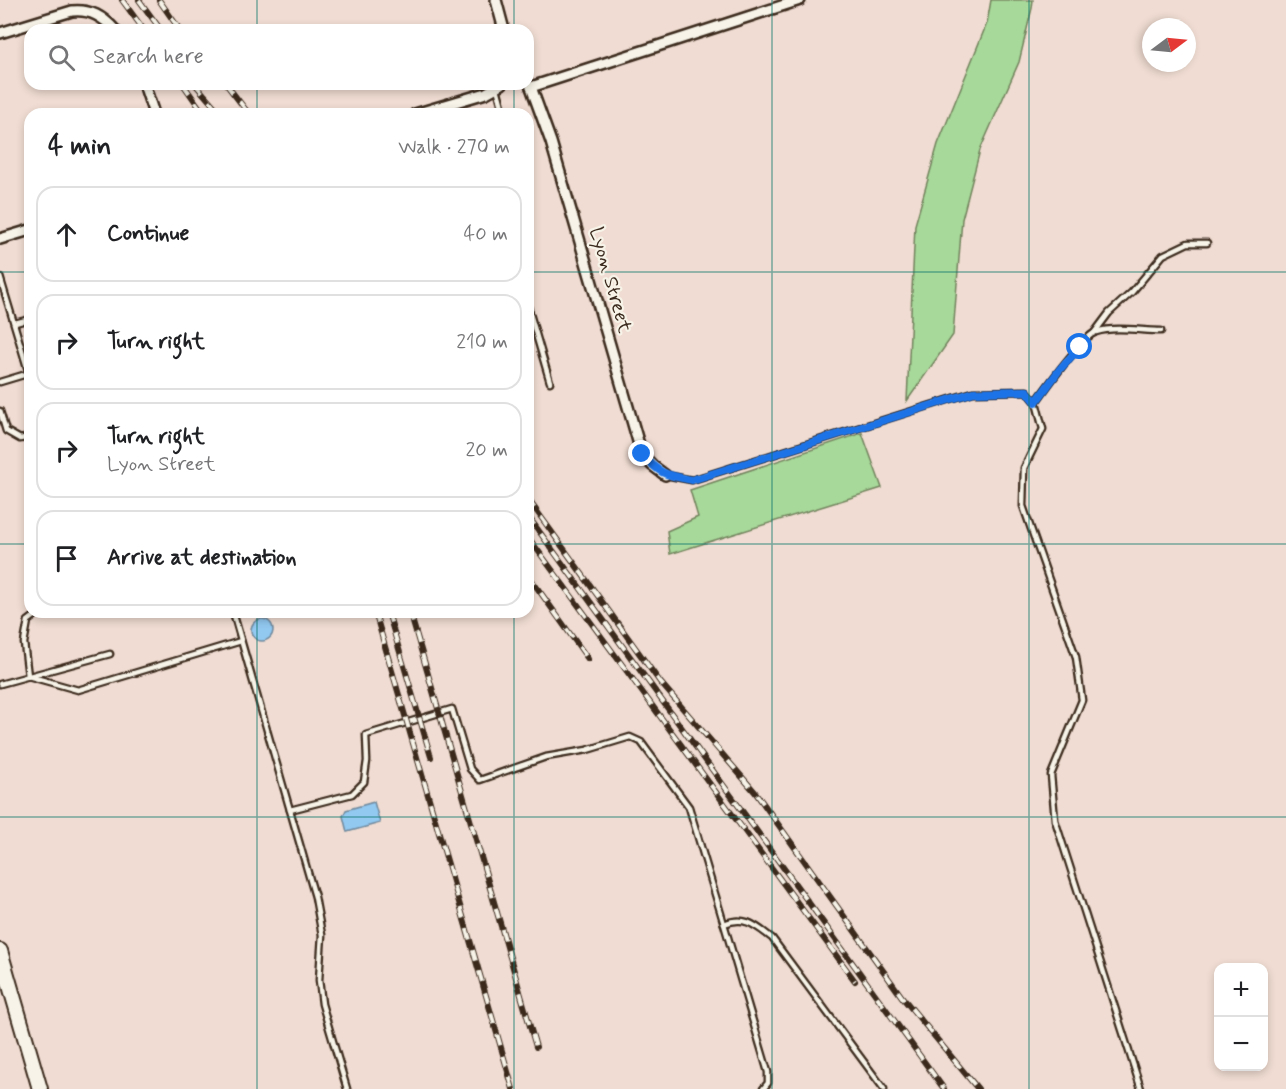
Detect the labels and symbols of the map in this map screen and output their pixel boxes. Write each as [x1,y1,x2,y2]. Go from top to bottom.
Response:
north arrow [1142,18,1196,72]
street label: Lyon Street [582,224,638,336]
route start [1066,333,1092,359]
route end [628,440,654,466]

